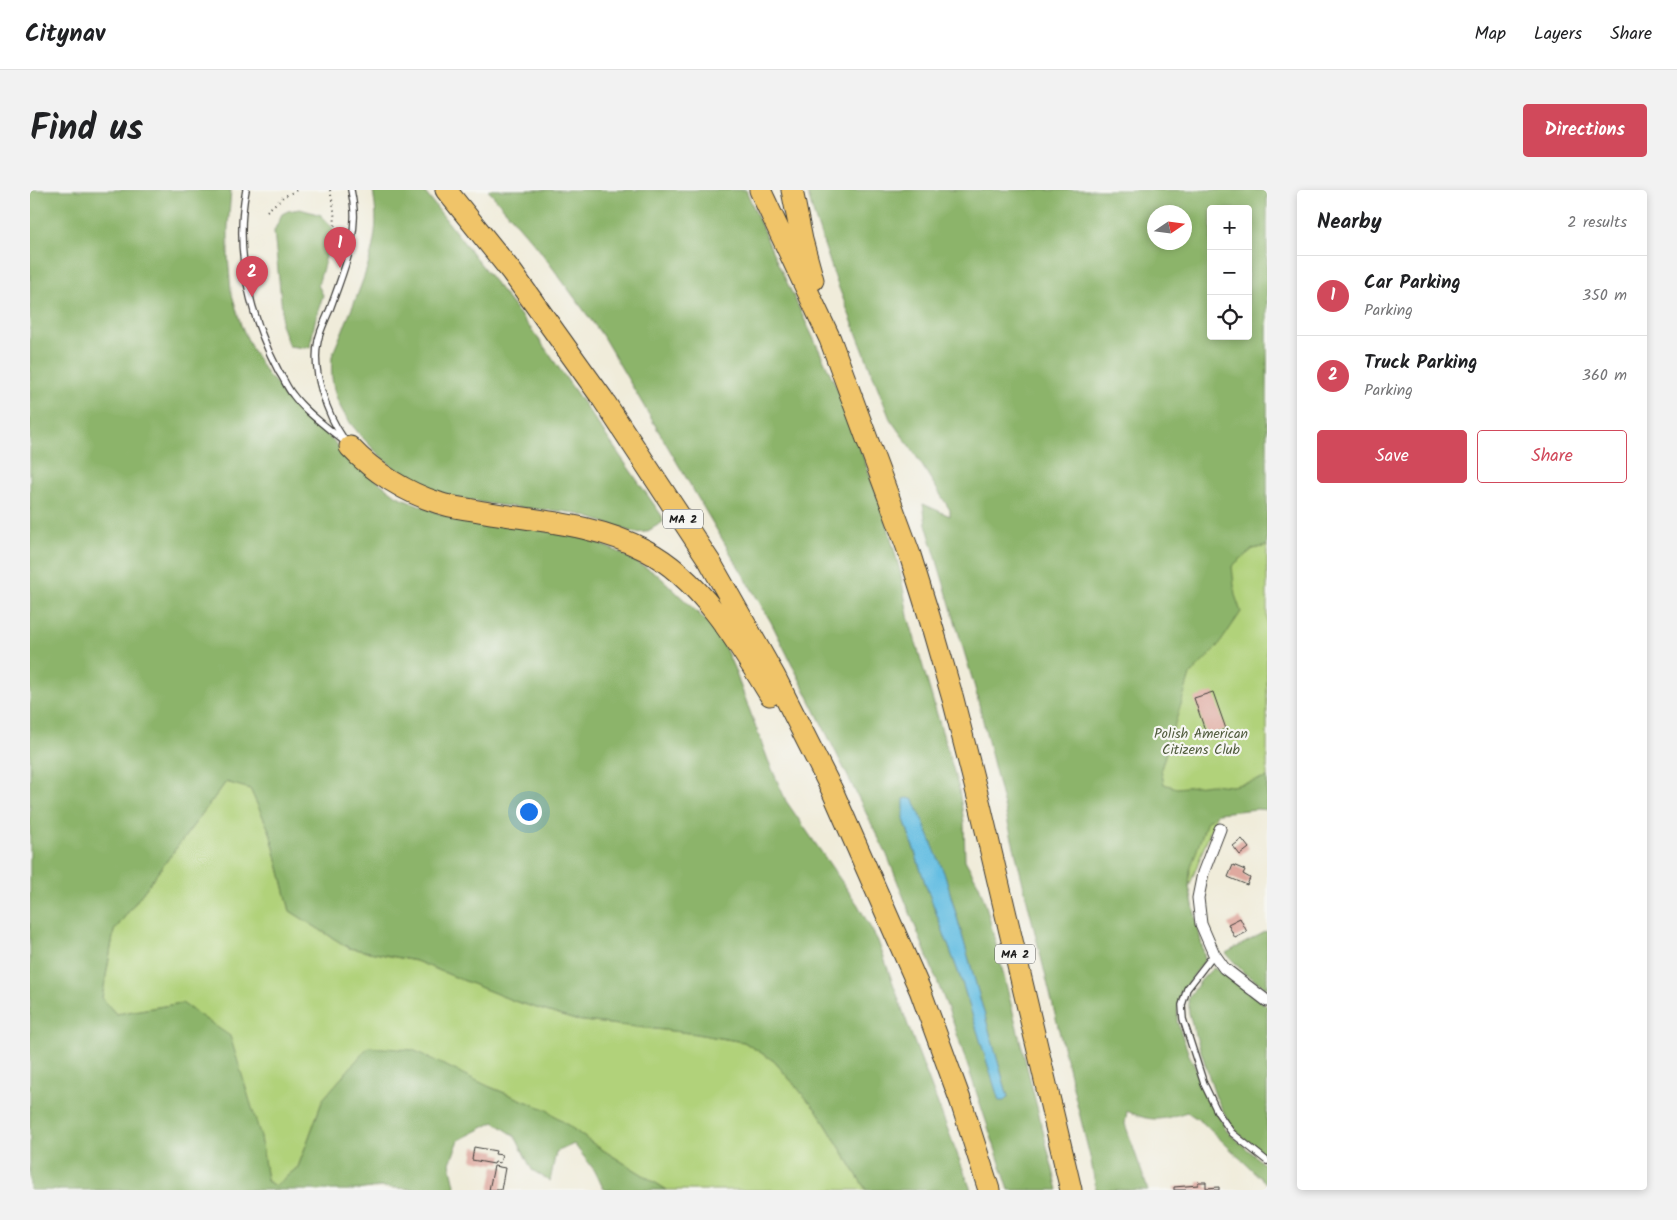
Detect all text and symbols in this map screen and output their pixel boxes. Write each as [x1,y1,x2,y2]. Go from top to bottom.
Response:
text: Citynav [25,15,105,54]
text: Map [1475,20,1506,49]
text: Layers [1534,20,1582,49]
text: Share [1610,20,1652,49]
text: Find us [30,102,143,158]
button: Directions [1523,104,1647,157]
north arrow [1147,205,1192,250]
map controls [1207,205,1252,340]
button: + [1207,205,1252,250]
text: Nearby [1317,206,1382,239]
text: 2 results [1567,210,1627,235]
pin: 1 [324,227,356,268]
button: − [1207,250,1252,295]
pin: 2 [236,256,268,297]
text: Car Parking [1364,268,1461,298]
text: 1 [1331,283,1335,308]
text: 350 m [1582,283,1627,308]
button: locate [1207,295,1252,340]
text: Parking [1364,298,1413,323]
text: Truck Parking [1364,348,1477,378]
text: 2 [1328,363,1338,388]
text: 360 m [1582,363,1627,388]
text: Parking [1364,378,1413,403]
button: Save [1317,430,1467,483]
button: Share [1477,430,1627,483]
road number: MA 2 [663,510,703,528]
park label: Polish American Citizens Club [1154,723,1248,761]
your location [516,799,542,825]
road number: MA 2 [995,944,1035,964]

